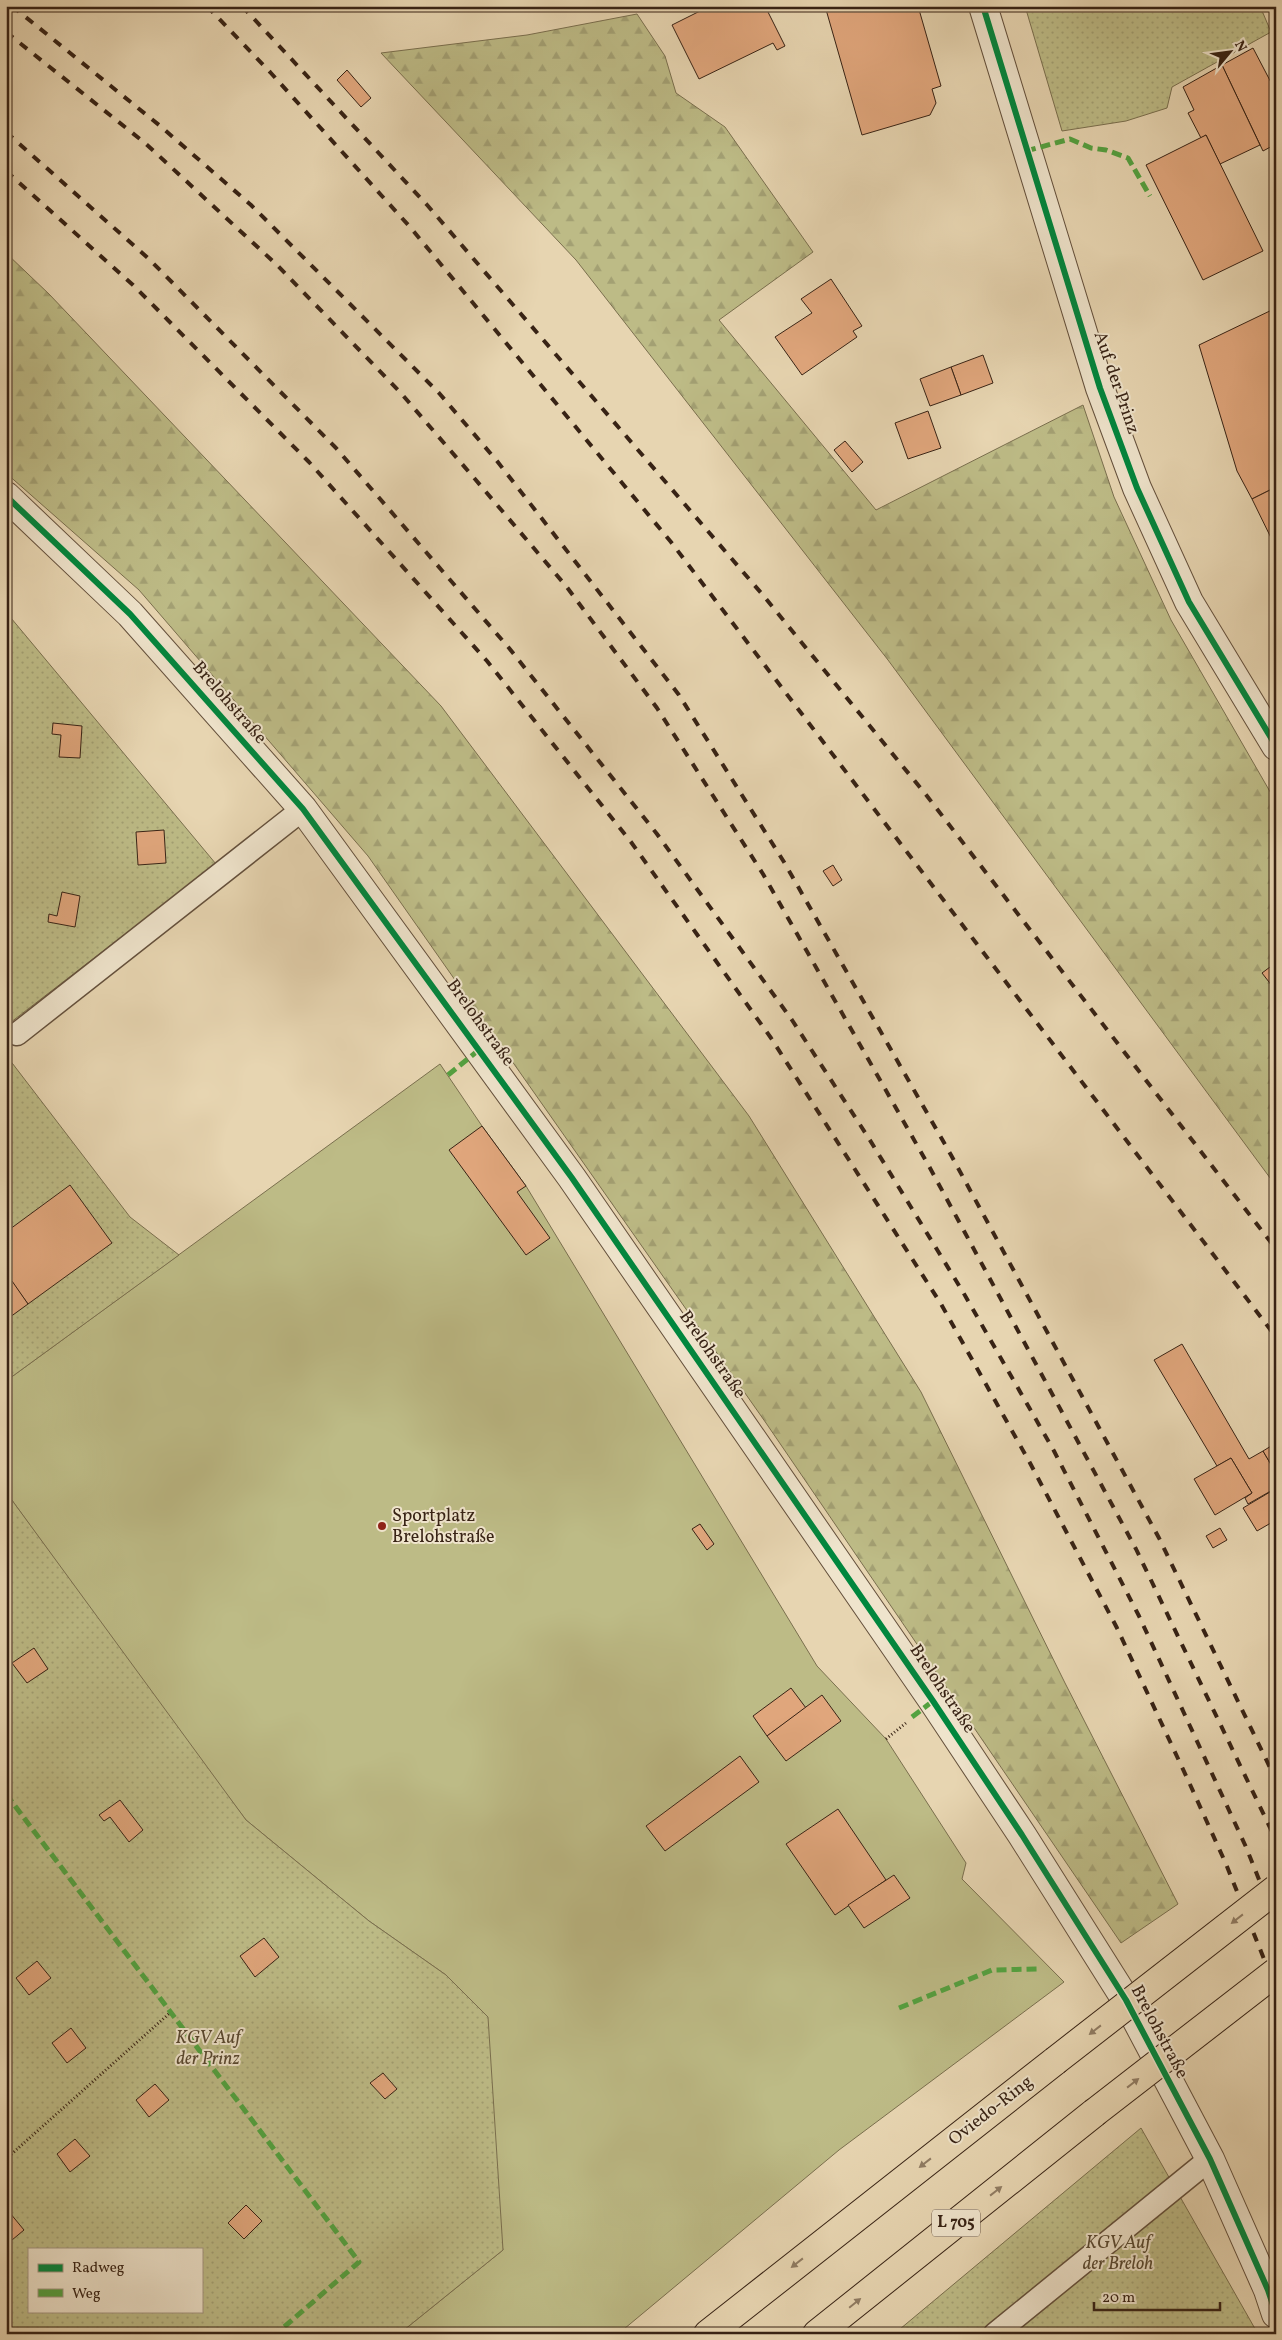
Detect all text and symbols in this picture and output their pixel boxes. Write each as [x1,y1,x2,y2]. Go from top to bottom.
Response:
north arrow [1204,28,1254,78]
text: N [1229,37,1251,55]
street label: Auf der Prinz [1087,328,1145,438]
street label: Brelohstraße [186,656,272,750]
street label: Brelohstraße [440,974,520,1072]
street label: Brelohstraße [672,1306,752,1404]
place label: Sportplatz Brelohstraße [392,1504,495,1550]
marker: Sportplatz Brelohstraße [376,1520,388,1532]
street label: Brelohstraße [903,1639,981,1739]
one-way arrow [1231,1914,1244,1925]
street label: Brelohstraße [1124,1981,1194,2083]
one-way arrow [1089,2024,1102,2035]
park label: KGV Auf der Prinz [175,2026,244,2072]
street label: Oviedo-Ring [944,2070,1038,2152]
one-way arrow [1126,2078,1139,2089]
one-way arrow [919,2157,932,2168]
one-way arrow [989,2186,1002,2197]
road number: L 705 [932,2210,980,2236]
park label: KGV Auf der Breloh [1083,2231,1154,2277]
legend [28,2248,202,2312]
text: Radweg [72,2258,125,2279]
one-way arrow [791,2258,804,2269]
scale bar [1094,2280,1221,2312]
text: Weg [72,2284,101,2305]
text: 20 m [1102,2288,1135,2309]
one-way arrow [848,2298,861,2309]

